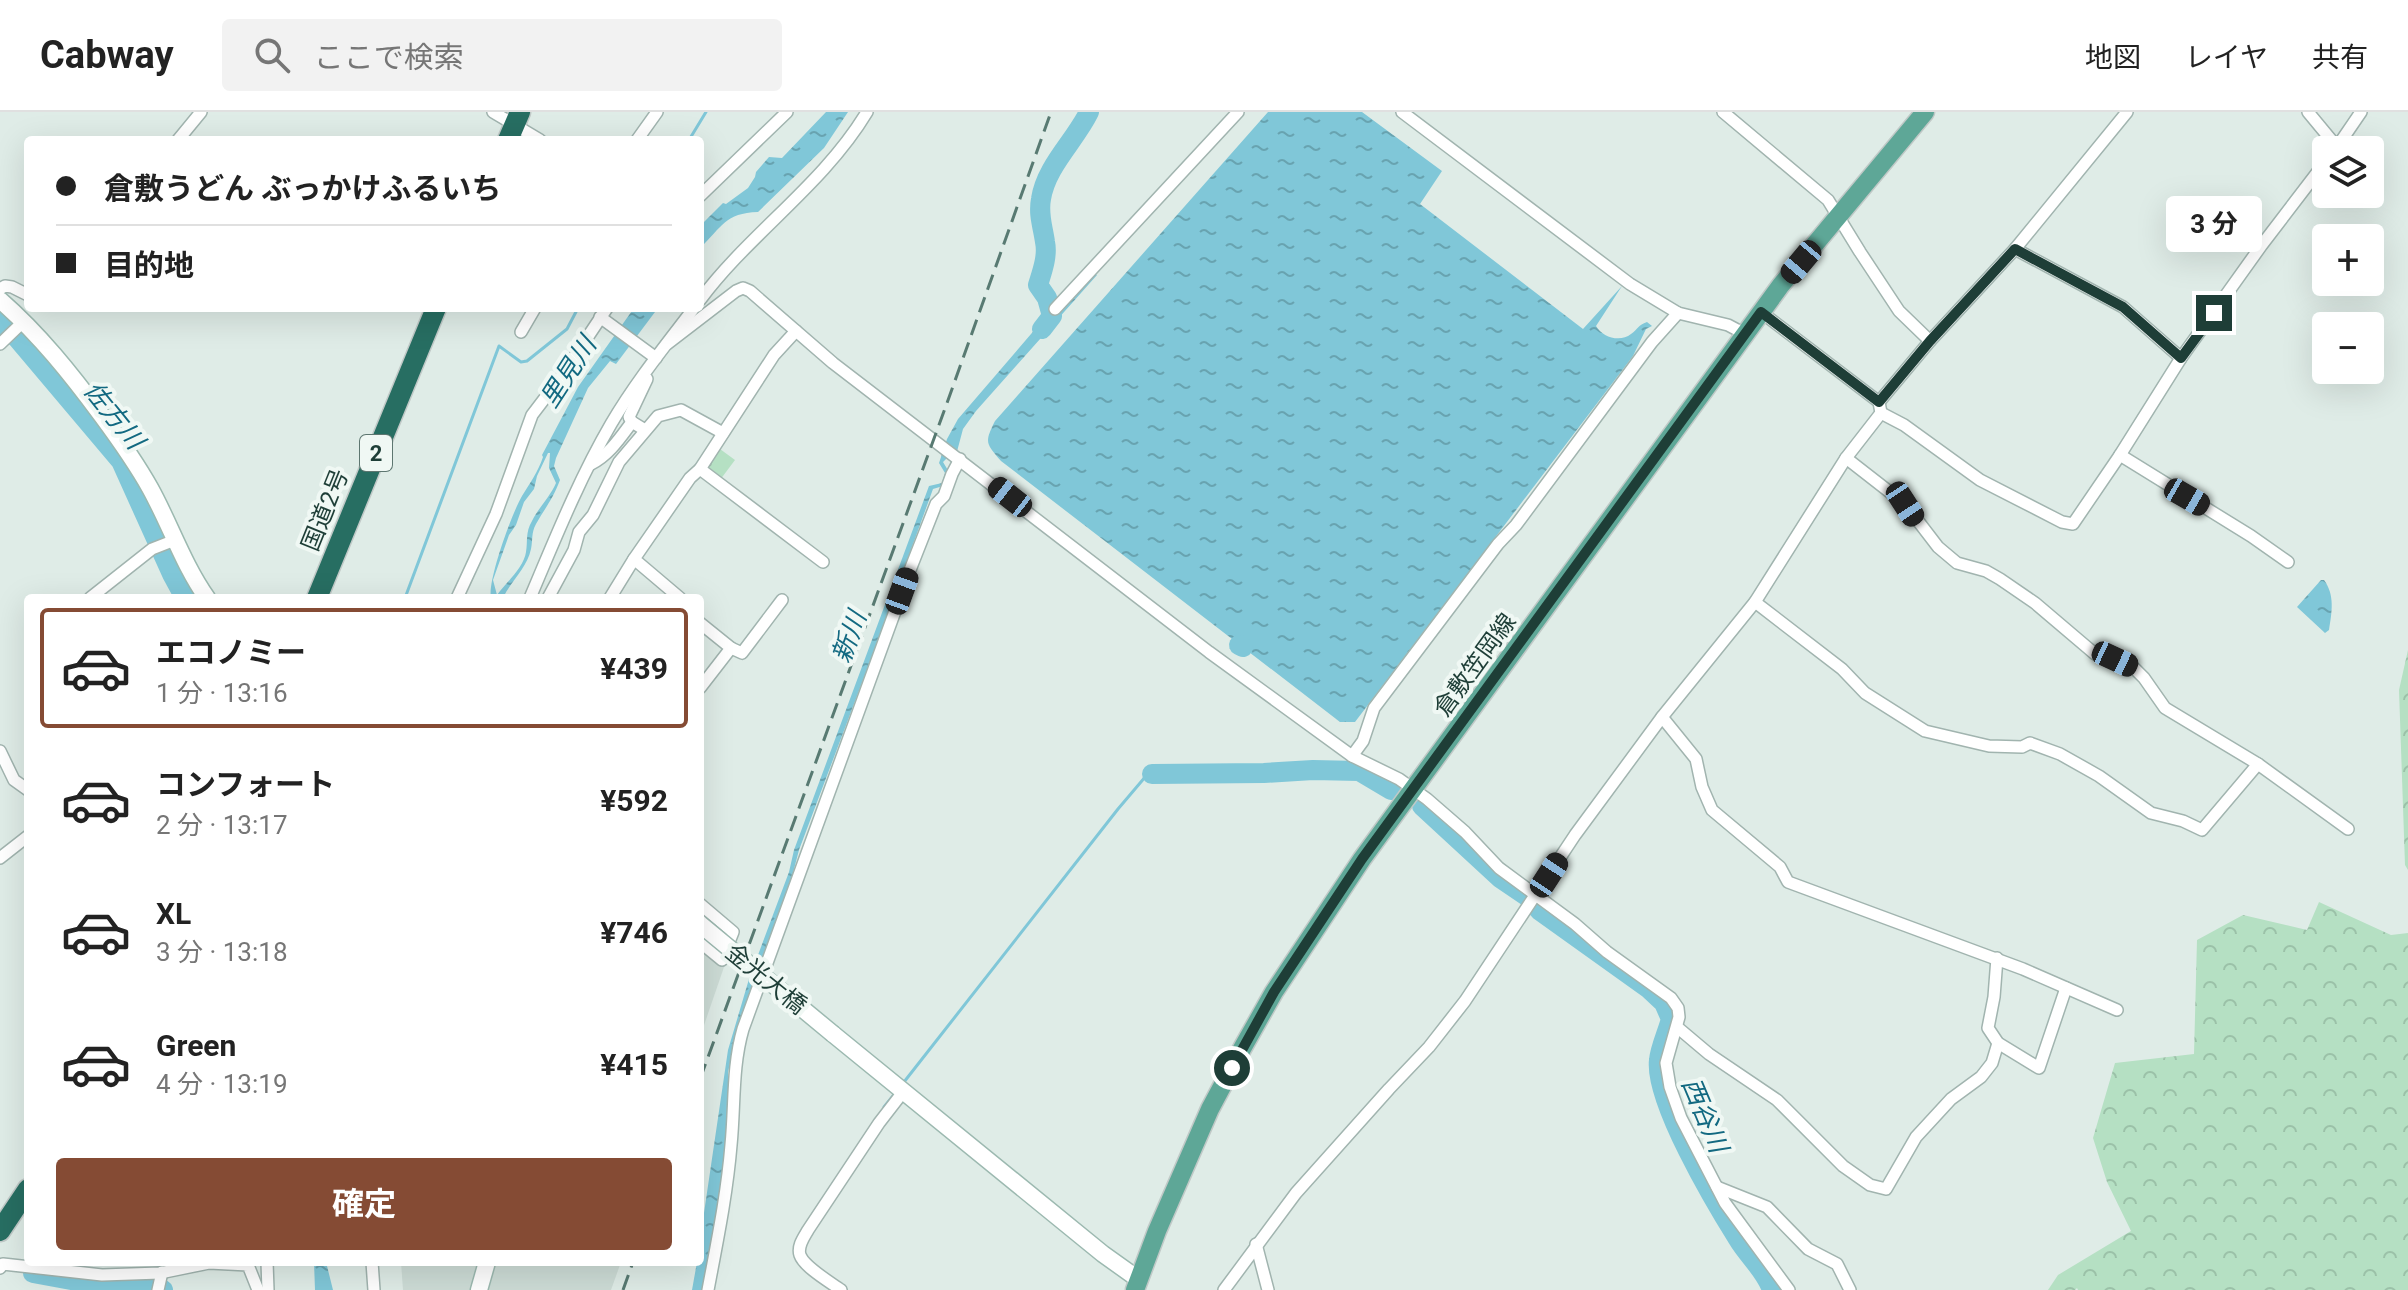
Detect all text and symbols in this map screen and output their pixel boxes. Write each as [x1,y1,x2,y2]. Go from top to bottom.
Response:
search box [222,19,782,91]
text: Cabway [40,33,174,77]
icon: search [250,33,294,77]
text: ここで検索 [314,40,464,75]
text: 地図 [2085,41,2141,74]
text: レイヤ [2185,41,2268,74]
text: 共有 [2312,41,2368,74]
map controls [2312,136,2384,384]
button: layers [2312,136,2384,208]
text: 倉敷うどん ぶっかけふるいち [104,171,501,206]
callout: 3 分 [2166,197,2262,253]
text: 3 分 [2190,209,2238,239]
button: + [2312,224,2384,296]
car [1776,236,1826,288]
text: 目的地 [104,248,194,283]
route end [2196,295,2232,331]
button: − [2312,312,2384,384]
water label: 里見川 [534,329,603,413]
water label: 佐方川 [78,375,152,457]
road number: 2 [360,435,392,471]
street label: 国道2号 [296,465,354,555]
car [984,473,1036,521]
car [2160,475,2214,519]
car [1882,477,1928,531]
car [883,564,921,618]
water label: 新川 [826,605,873,667]
street label: 倉敷笠岡線 [1428,608,1522,722]
icon: car [60,632,132,704]
text: エコノミー [156,635,306,670]
car [2088,638,2142,680]
text: ¥439 [600,651,668,686]
text: 1 分 · 13:16 [156,678,288,708]
icon: car [60,764,132,836]
text: コンフォート [156,767,335,802]
text: ¥592 [600,783,668,818]
text: 2 分 · 13:17 [156,810,288,840]
car [1526,848,1572,902]
icon: car [60,896,132,968]
text: XL [156,896,191,931]
text: ¥746 [600,915,668,950]
text: 3 分 · 13:18 [156,937,288,967]
street label: 金光大橋 [720,938,812,1020]
icon: car [60,1028,132,1100]
text: Green [156,1028,236,1063]
text: ¥415 [600,1047,668,1082]
route start [1214,1050,1250,1086]
text: 4 分 · 13:19 [156,1069,288,1099]
water label: 西谷川 [1676,1073,1735,1160]
button: 確定 [56,1158,672,1250]

